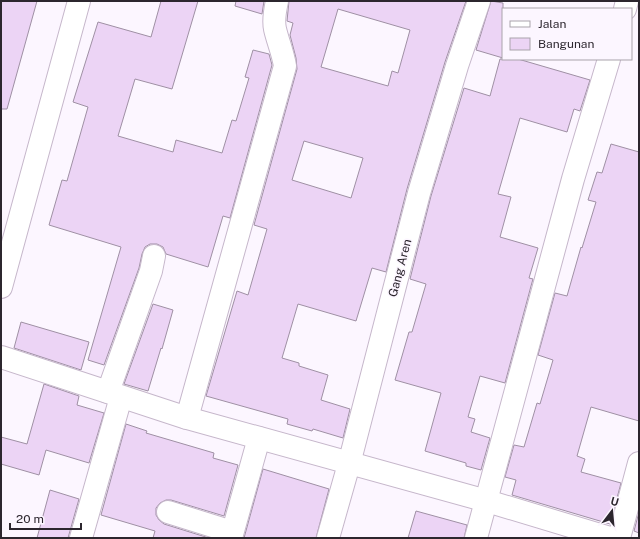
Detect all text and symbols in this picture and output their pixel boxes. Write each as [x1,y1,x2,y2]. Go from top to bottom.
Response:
legend [502,8,632,60]
text: Jalan [538,17,567,31]
text: Bangunan [538,37,594,51]
street label: Gang Aren [386,237,414,299]
north arrow [592,491,632,531]
text: U [609,495,620,508]
scale bar [10,505,81,531]
text: 20 m [16,512,44,526]

